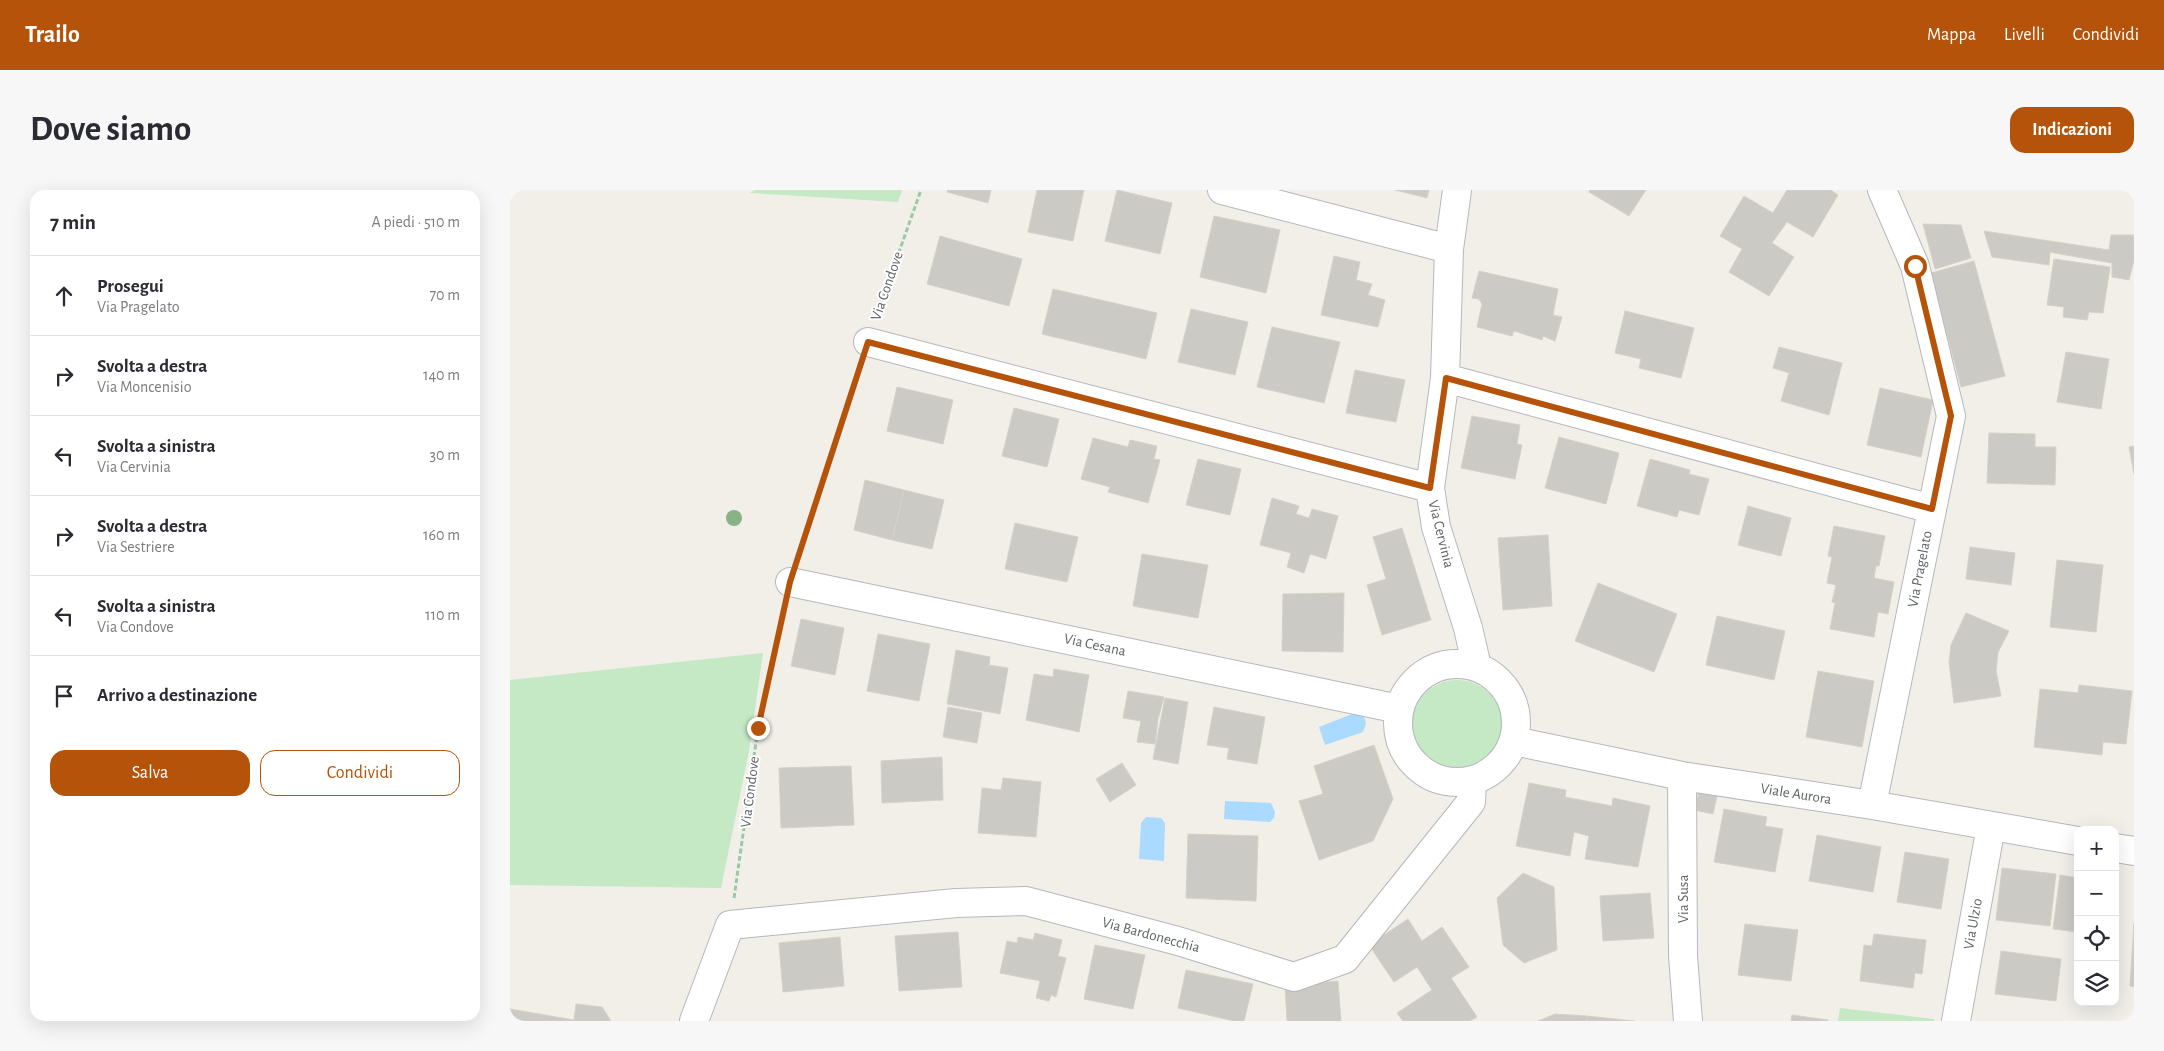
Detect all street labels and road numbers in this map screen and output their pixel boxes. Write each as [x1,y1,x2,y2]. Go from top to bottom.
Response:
street label: Via Condove [868,249,906,322]
street label: Via Cervinia [1425,499,1457,569]
street label: Via Pragelato [1905,530,1935,608]
street label: Via Cesana [1063,631,1127,659]
street label: Via Condove [738,755,762,829]
street label: Viale Aurora [1759,781,1833,807]
street label: Via Susa [1676,875,1691,923]
street label: Via Ulzio [1961,897,1985,951]
street label: Via Bardonecchia [1100,915,1202,955]

